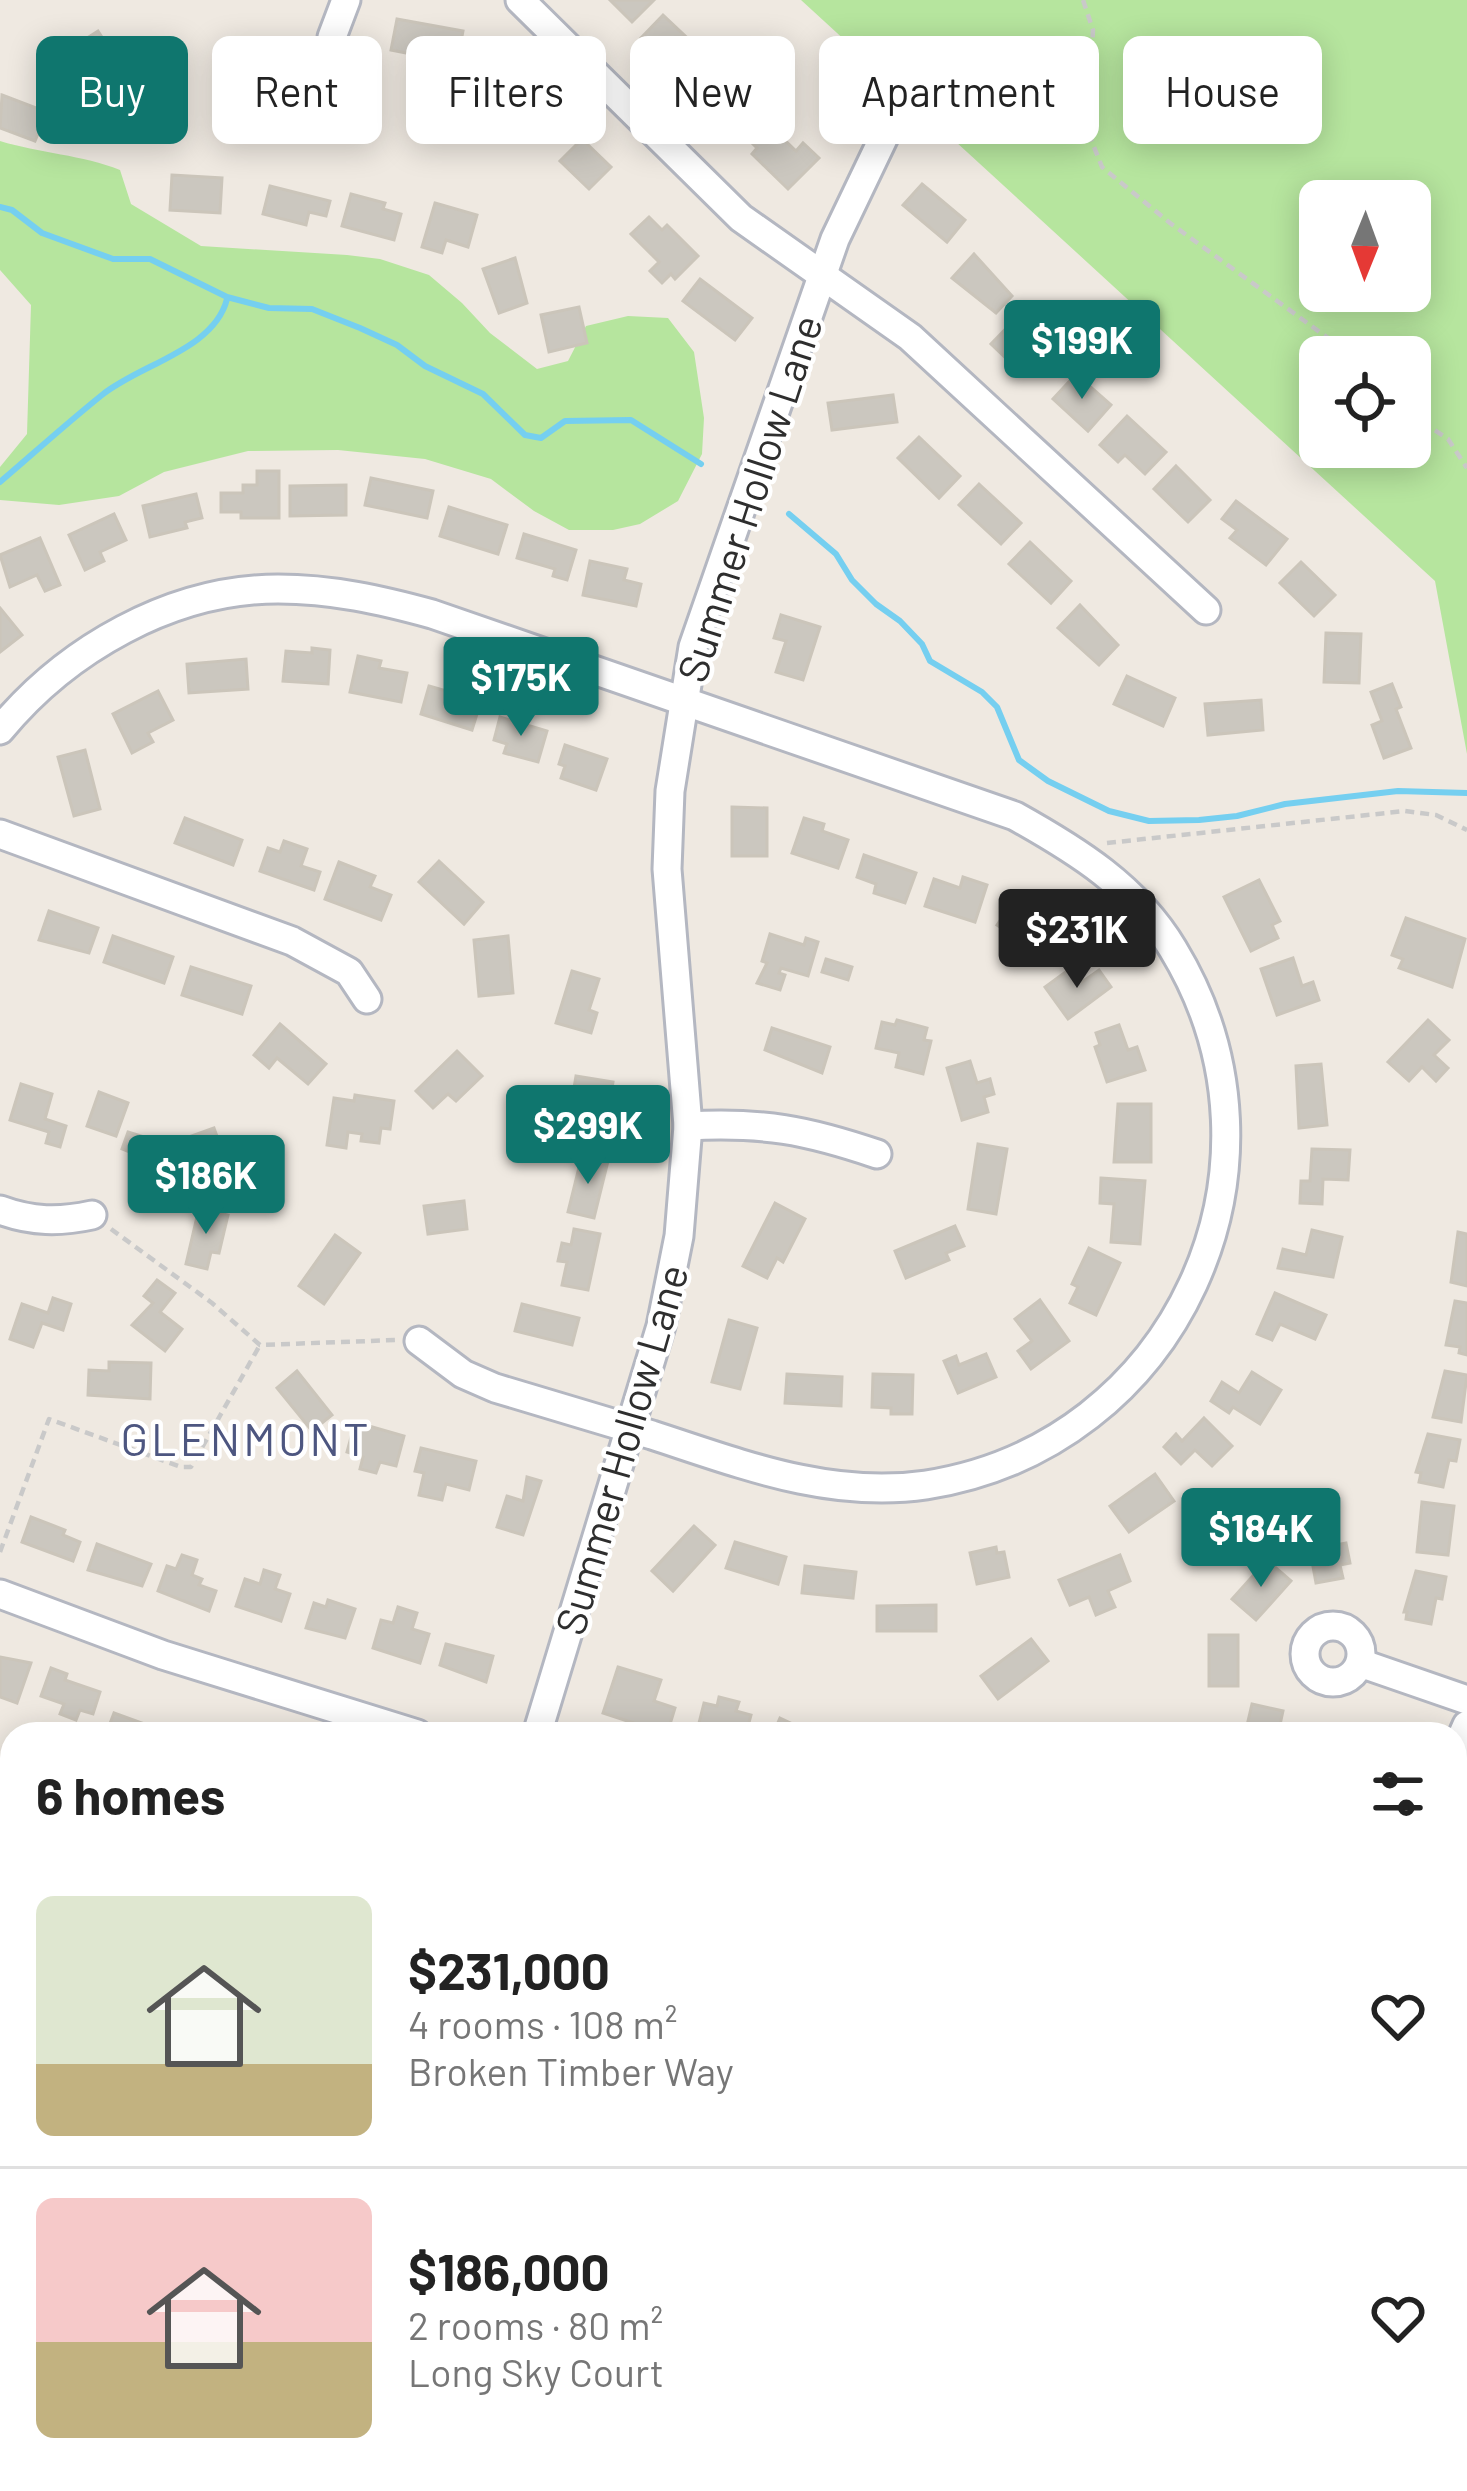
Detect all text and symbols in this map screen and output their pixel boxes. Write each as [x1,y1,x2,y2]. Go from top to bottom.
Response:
chip: Buy [36,36,188,144]
chip: Rent [212,36,382,144]
chip: Filters [406,36,606,144]
chip: New [630,36,795,144]
chip: Apartment [819,36,1099,144]
chip: House [1123,36,1322,144]
north arrow [1299,180,1431,312]
map controls [1299,180,1431,468]
pin: $199K [998,300,1166,402]
street label: Summer Hollow Lane [665,308,831,688]
text: $199K [1031,315,1133,362]
button: locate [1299,336,1431,468]
pin: $175K [437,637,605,739]
text: $175K [471,652,571,699]
pin: $231K [993,889,1161,991]
text: $231K [1026,904,1128,951]
pin: $299K [504,1085,672,1187]
text: $299K [533,1100,643,1147]
pin: $186K [122,1135,290,1237]
text: $186K [155,1150,257,1197]
street label: Summer Hollow Lane [543,1258,697,1640]
district label: GLENMONT [121,1411,371,1465]
pin: $184K [1177,1488,1345,1590]
text: $184K [1208,1503,1314,1550]
icon: filters [1365,1761,1431,1827]
text: 6 homes [36,1764,225,1825]
text: $231,000 [408,1939,610,2000]
icon: home [132,1944,276,2088]
icon: heart [1365,1983,1431,2049]
text: 4 rooms · 108 m² [408,2000,677,2047]
text: Broken Timber Way [408,2047,734,2094]
text: $186,000 [408,2240,610,2301]
icon: home [132,2246,276,2390]
icon: heart [1365,2285,1431,2351]
text: 2 rooms · 80 m² [408,2301,663,2348]
text: Long Sky Court [408,2348,664,2395]

